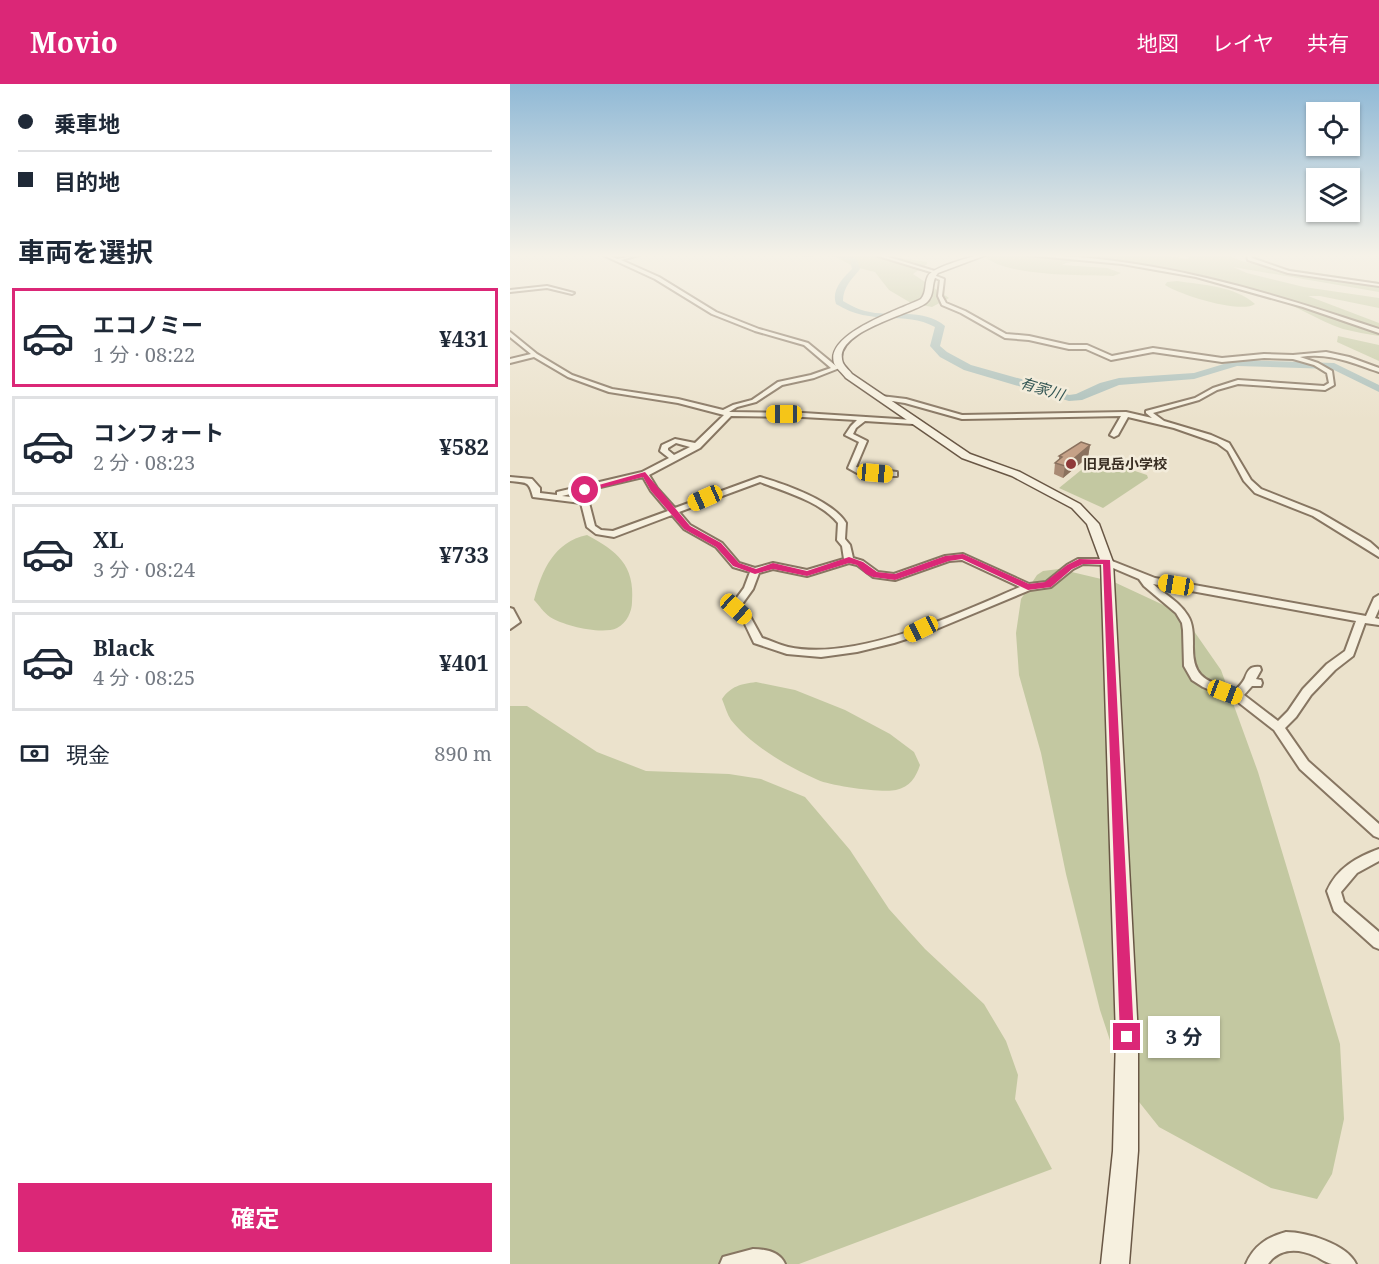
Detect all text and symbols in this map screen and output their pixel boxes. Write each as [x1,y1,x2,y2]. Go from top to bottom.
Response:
text: Movio [30,23,118,61]
text: 地図 [1137,29,1179,57]
text: レイヤ [1212,29,1274,57]
text: 共有 [1307,29,1349,57]
map controls [1306,102,1360,222]
button: locate [1306,102,1360,156]
text: 乗車地 [54,108,120,138]
text: 目的地 [54,166,120,196]
button: layers [1306,168,1360,222]
text: 車両を選択 [18,233,153,270]
text: エコノミー [93,309,203,339]
icon: car [21,311,75,365]
text: ¥431 [439,323,489,353]
text: 1 分 · 08:22 [93,341,195,368]
water label: 有家川 [1018,372,1069,405]
car [766,405,802,423]
text: コンフォート [93,417,224,447]
icon: car [21,419,75,473]
text: ¥582 [439,431,489,461]
text: 2 分 · 08:23 [93,449,195,476]
place label: 旧見岳小学校 [1083,454,1167,473]
marker: 旧見岳小学校 [1064,457,1078,471]
car [856,462,894,484]
route start [571,476,598,503]
car [685,482,725,514]
text: XL [93,524,124,554]
icon: car [21,527,75,581]
text: ¥733 [439,539,489,569]
text: 3 分 · 08:24 [93,556,195,583]
car [1157,573,1195,597]
car [717,590,755,628]
car [901,613,941,645]
text: Black [93,632,154,662]
icon: car [21,635,75,689]
text: ¥401 [439,647,489,677]
text: 4 分 · 08:25 [93,664,195,691]
car [1205,677,1245,707]
icon: cash [18,737,51,770]
text: 現金 [66,739,110,769]
text: 890 m [434,740,492,767]
callout: 3 分 [1148,1016,1220,1058]
route end [1113,1023,1140,1050]
text: 3 分 [1166,1023,1202,1050]
button: 確定 [18,1183,492,1252]

